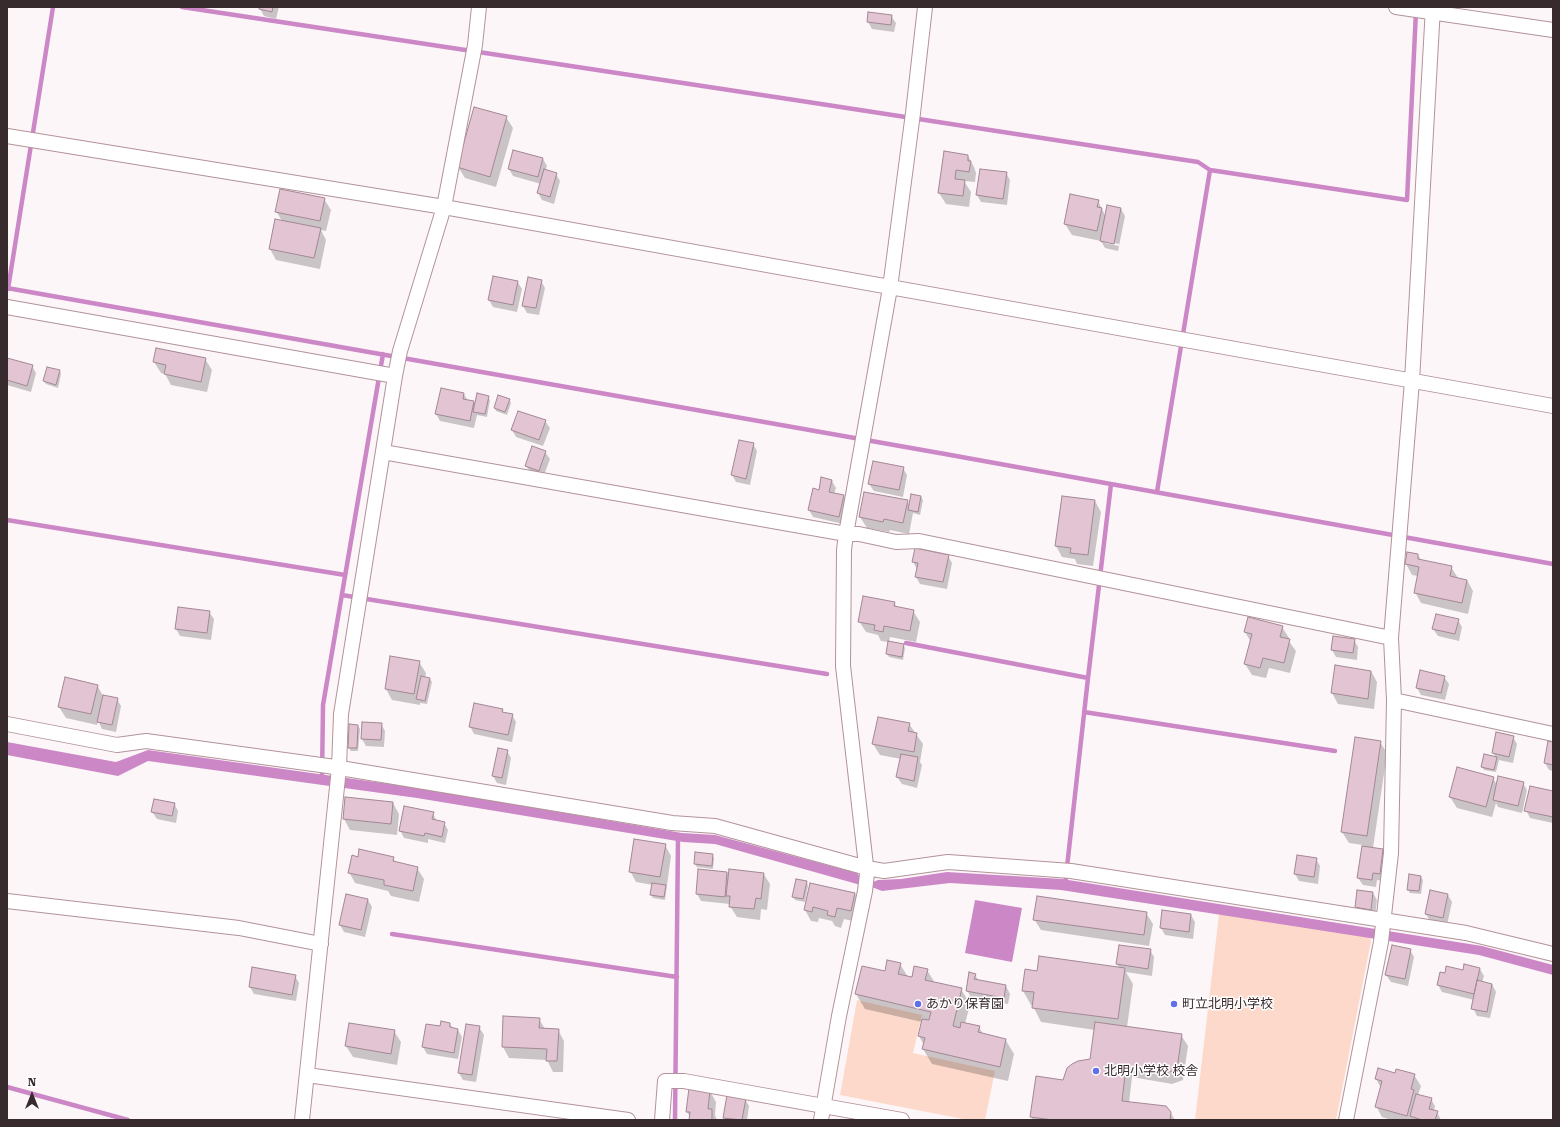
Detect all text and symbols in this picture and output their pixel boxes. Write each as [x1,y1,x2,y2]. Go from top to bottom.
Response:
place label: あかり保育園 [926,996,1004,1012]
place label: 町立北明小学校 [1182,996,1273,1012]
marker: あかり保育園 [913,999,923,1009]
marker: 町立北明小学校 [1169,999,1179,1009]
place label: 北明小学校 校舎 [1104,1063,1198,1079]
marker: 北明小学校 校舎 [1091,1066,1101,1076]
north arrow [12,1075,52,1115]
text: N [28,1076,36,1089]

